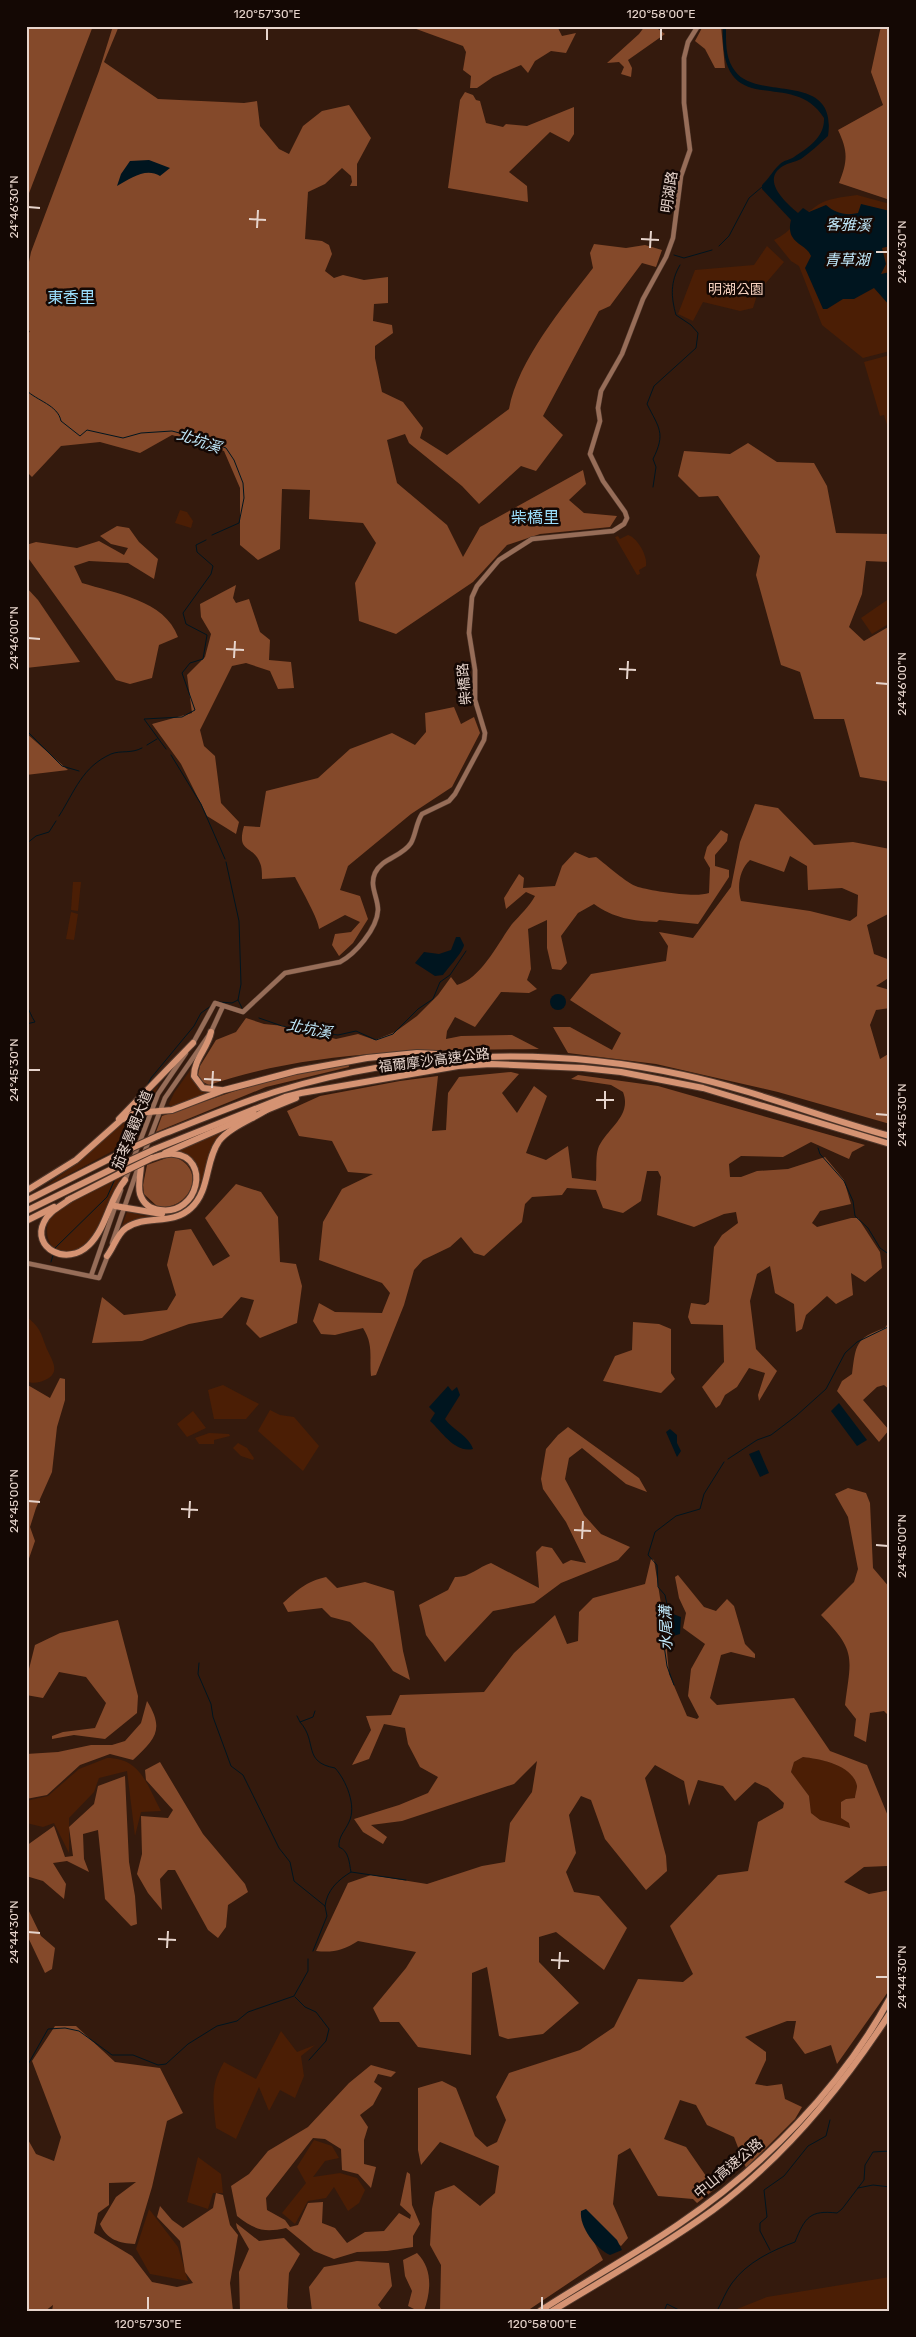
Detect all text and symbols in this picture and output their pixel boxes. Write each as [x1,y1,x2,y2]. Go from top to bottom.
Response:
text: 120°57'30"E [234,7,300,21]
text: 120°58'00"E [627,7,695,21]
street label: 明湖路 [658,170,681,214]
text: 24°46'30"N [7,175,21,239]
water label: 客雅溪 [825,216,873,234]
text: 24°46'30"N [895,220,909,284]
water label: 青草湖 [824,251,871,269]
park label: 明湖公園 [708,281,764,298]
district label: 東香里 [47,288,95,307]
water label: 北坑溪 [175,425,225,457]
district label: 柴橋里 [511,508,559,527]
text: 24°46'00"N [7,606,21,670]
text: 24°46'00"N [895,652,909,716]
street label: 柴橋路 [454,662,475,706]
water label: 北坑溪 [285,1016,335,1043]
text: 24°45'30"N [7,1038,21,1102]
street label: 福爾摩沙高速公路 [377,1045,491,1076]
text: 24°45'30"N [895,1083,909,1147]
street label: 茄苳景觀大道 [109,1088,156,1172]
text: 24°45'00"N [7,1469,21,1533]
text: 24°45'00"N [895,1514,909,1578]
water label: 水尾溝 [657,1603,675,1651]
text: 24°44'30"N [7,1900,21,1964]
text: 24°44'30"N [895,1945,909,2009]
street label: 中山高速公路 [691,2135,766,2202]
text: 120°57'30"E [115,2317,181,2331]
text: 120°58'00"E [508,2317,576,2331]

